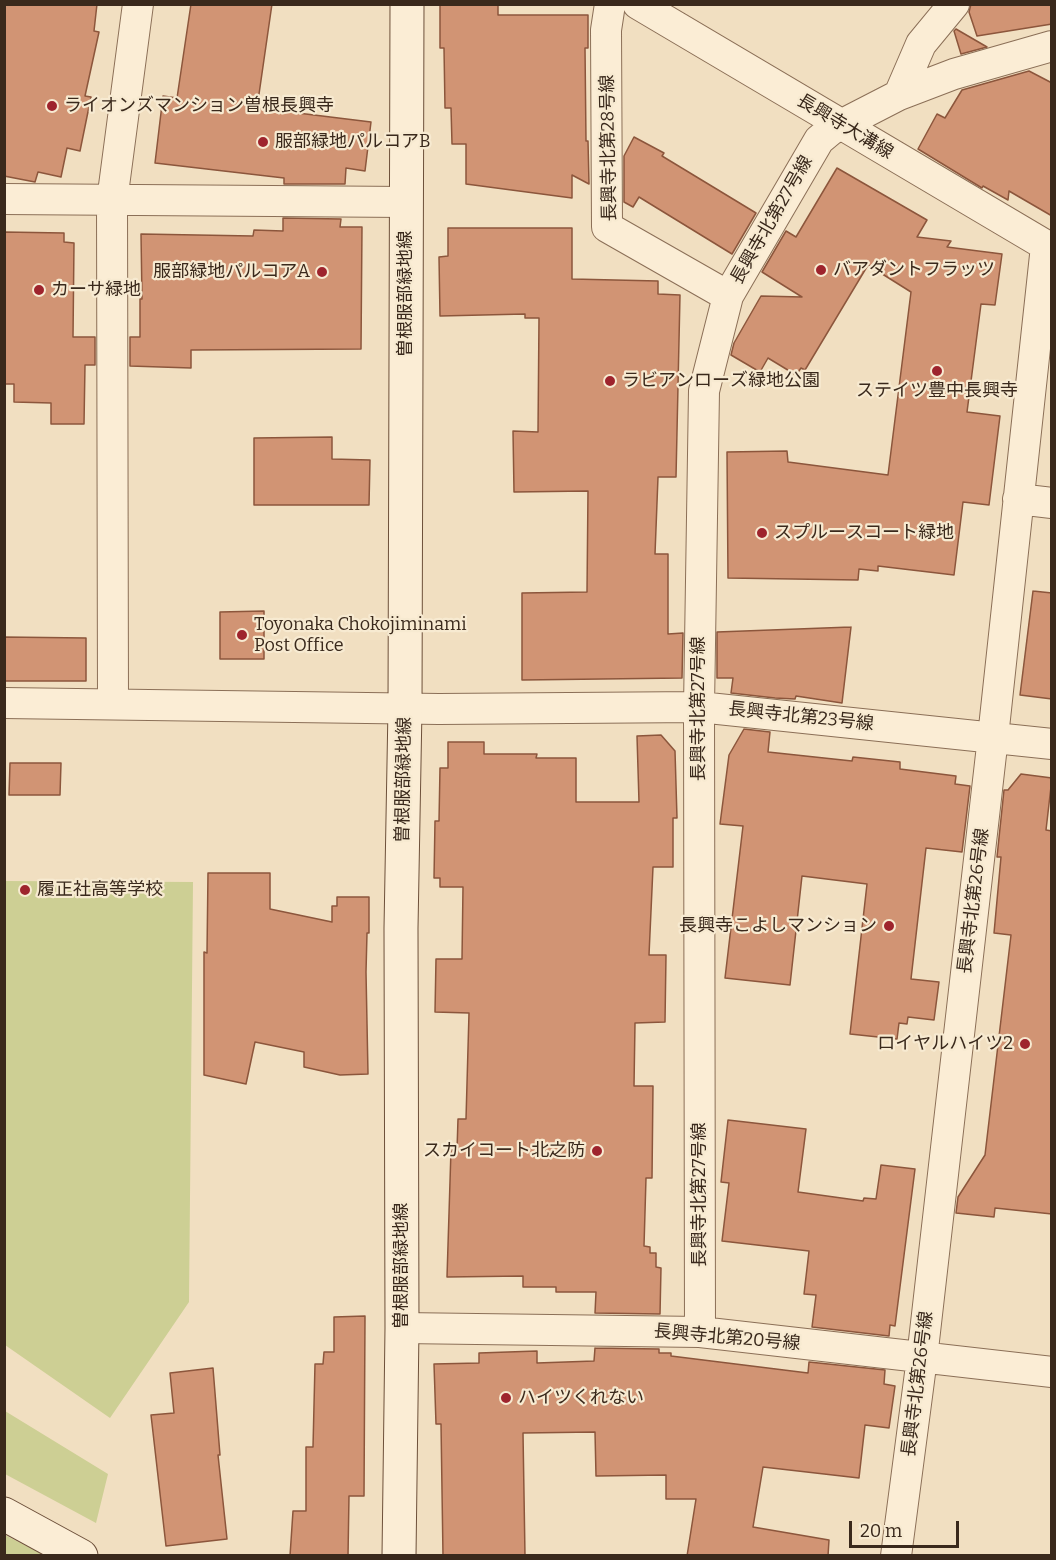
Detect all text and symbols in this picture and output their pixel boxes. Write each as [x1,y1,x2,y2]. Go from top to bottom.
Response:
street label: 長興寺北第28号線 [597,75,621,221]
street label: 長興寺大溝線 [793,90,897,164]
place label: ライオンズマンション曽根長興寺 [64,95,334,117]
marker: ライオンズマンション曽根長興寺 [45,99,59,113]
place label: 服部緑地パルコアB [275,131,431,153]
marker: 服部緑地パルコアB [256,135,270,149]
street label: 長興寺北第27号線 [726,152,818,288]
street label: 曽根服部緑地線 [395,231,417,357]
place label: バアダントフラッツ [833,259,995,281]
place label: 服部緑地パルコアA [153,261,310,283]
marker: バアダントフラッツ [814,263,828,277]
marker: 服部緑地パルコアA [315,265,329,279]
place label: カーサ緑地 [51,279,141,301]
marker: カーサ緑地 [32,283,46,297]
marker: ステイツ豊中長興寺 [930,364,944,378]
place label: ラビアンローズ緑地公園 [622,370,820,392]
marker: ラビアンローズ緑地公園 [603,374,617,388]
place label: ステイツ豊中長興寺 [856,380,1018,402]
place label: スプルースコート緑地 [774,522,954,544]
marker: スプルースコート緑地 [755,526,769,540]
place label: Toyonaka Chokojiminami Post Office [254,614,467,656]
marker: Toyonaka Chokojiminami Post Office [235,628,249,642]
street label: 長興寺北第27号線 [688,637,710,781]
street label: 長興寺北第23号線 [727,699,875,735]
street label: 曽根服部緑地線 [392,717,416,843]
street label: 長興寺北第26号線 [954,827,994,975]
place label: 履正社高等学校 [37,879,163,901]
marker: 履正社高等学校 [18,883,32,897]
place label: 長興寺こよしマンション [679,915,877,937]
marker: 長興寺こよしマンション [882,919,896,933]
place label: ロイヤルハイツ2 [877,1033,1013,1055]
marker: ロイヤルハイツ2 [1018,1037,1032,1051]
street label: 長興寺北第27号線 [689,1123,711,1267]
place label: スカイコート北之防 [423,1140,585,1162]
marker: スカイコート北之防 [590,1144,604,1158]
street label: 曽根服部緑地線 [391,1203,413,1329]
street label: 長興寺北第26号線 [898,1310,938,1458]
street label: 長興寺北第20号線 [653,1321,801,1355]
place label: ハイツくれない [518,1387,644,1409]
marker: ハイツくれない [499,1391,513,1405]
scale bar [852,1509,962,1547]
text: 20 m [860,1520,902,1542]

